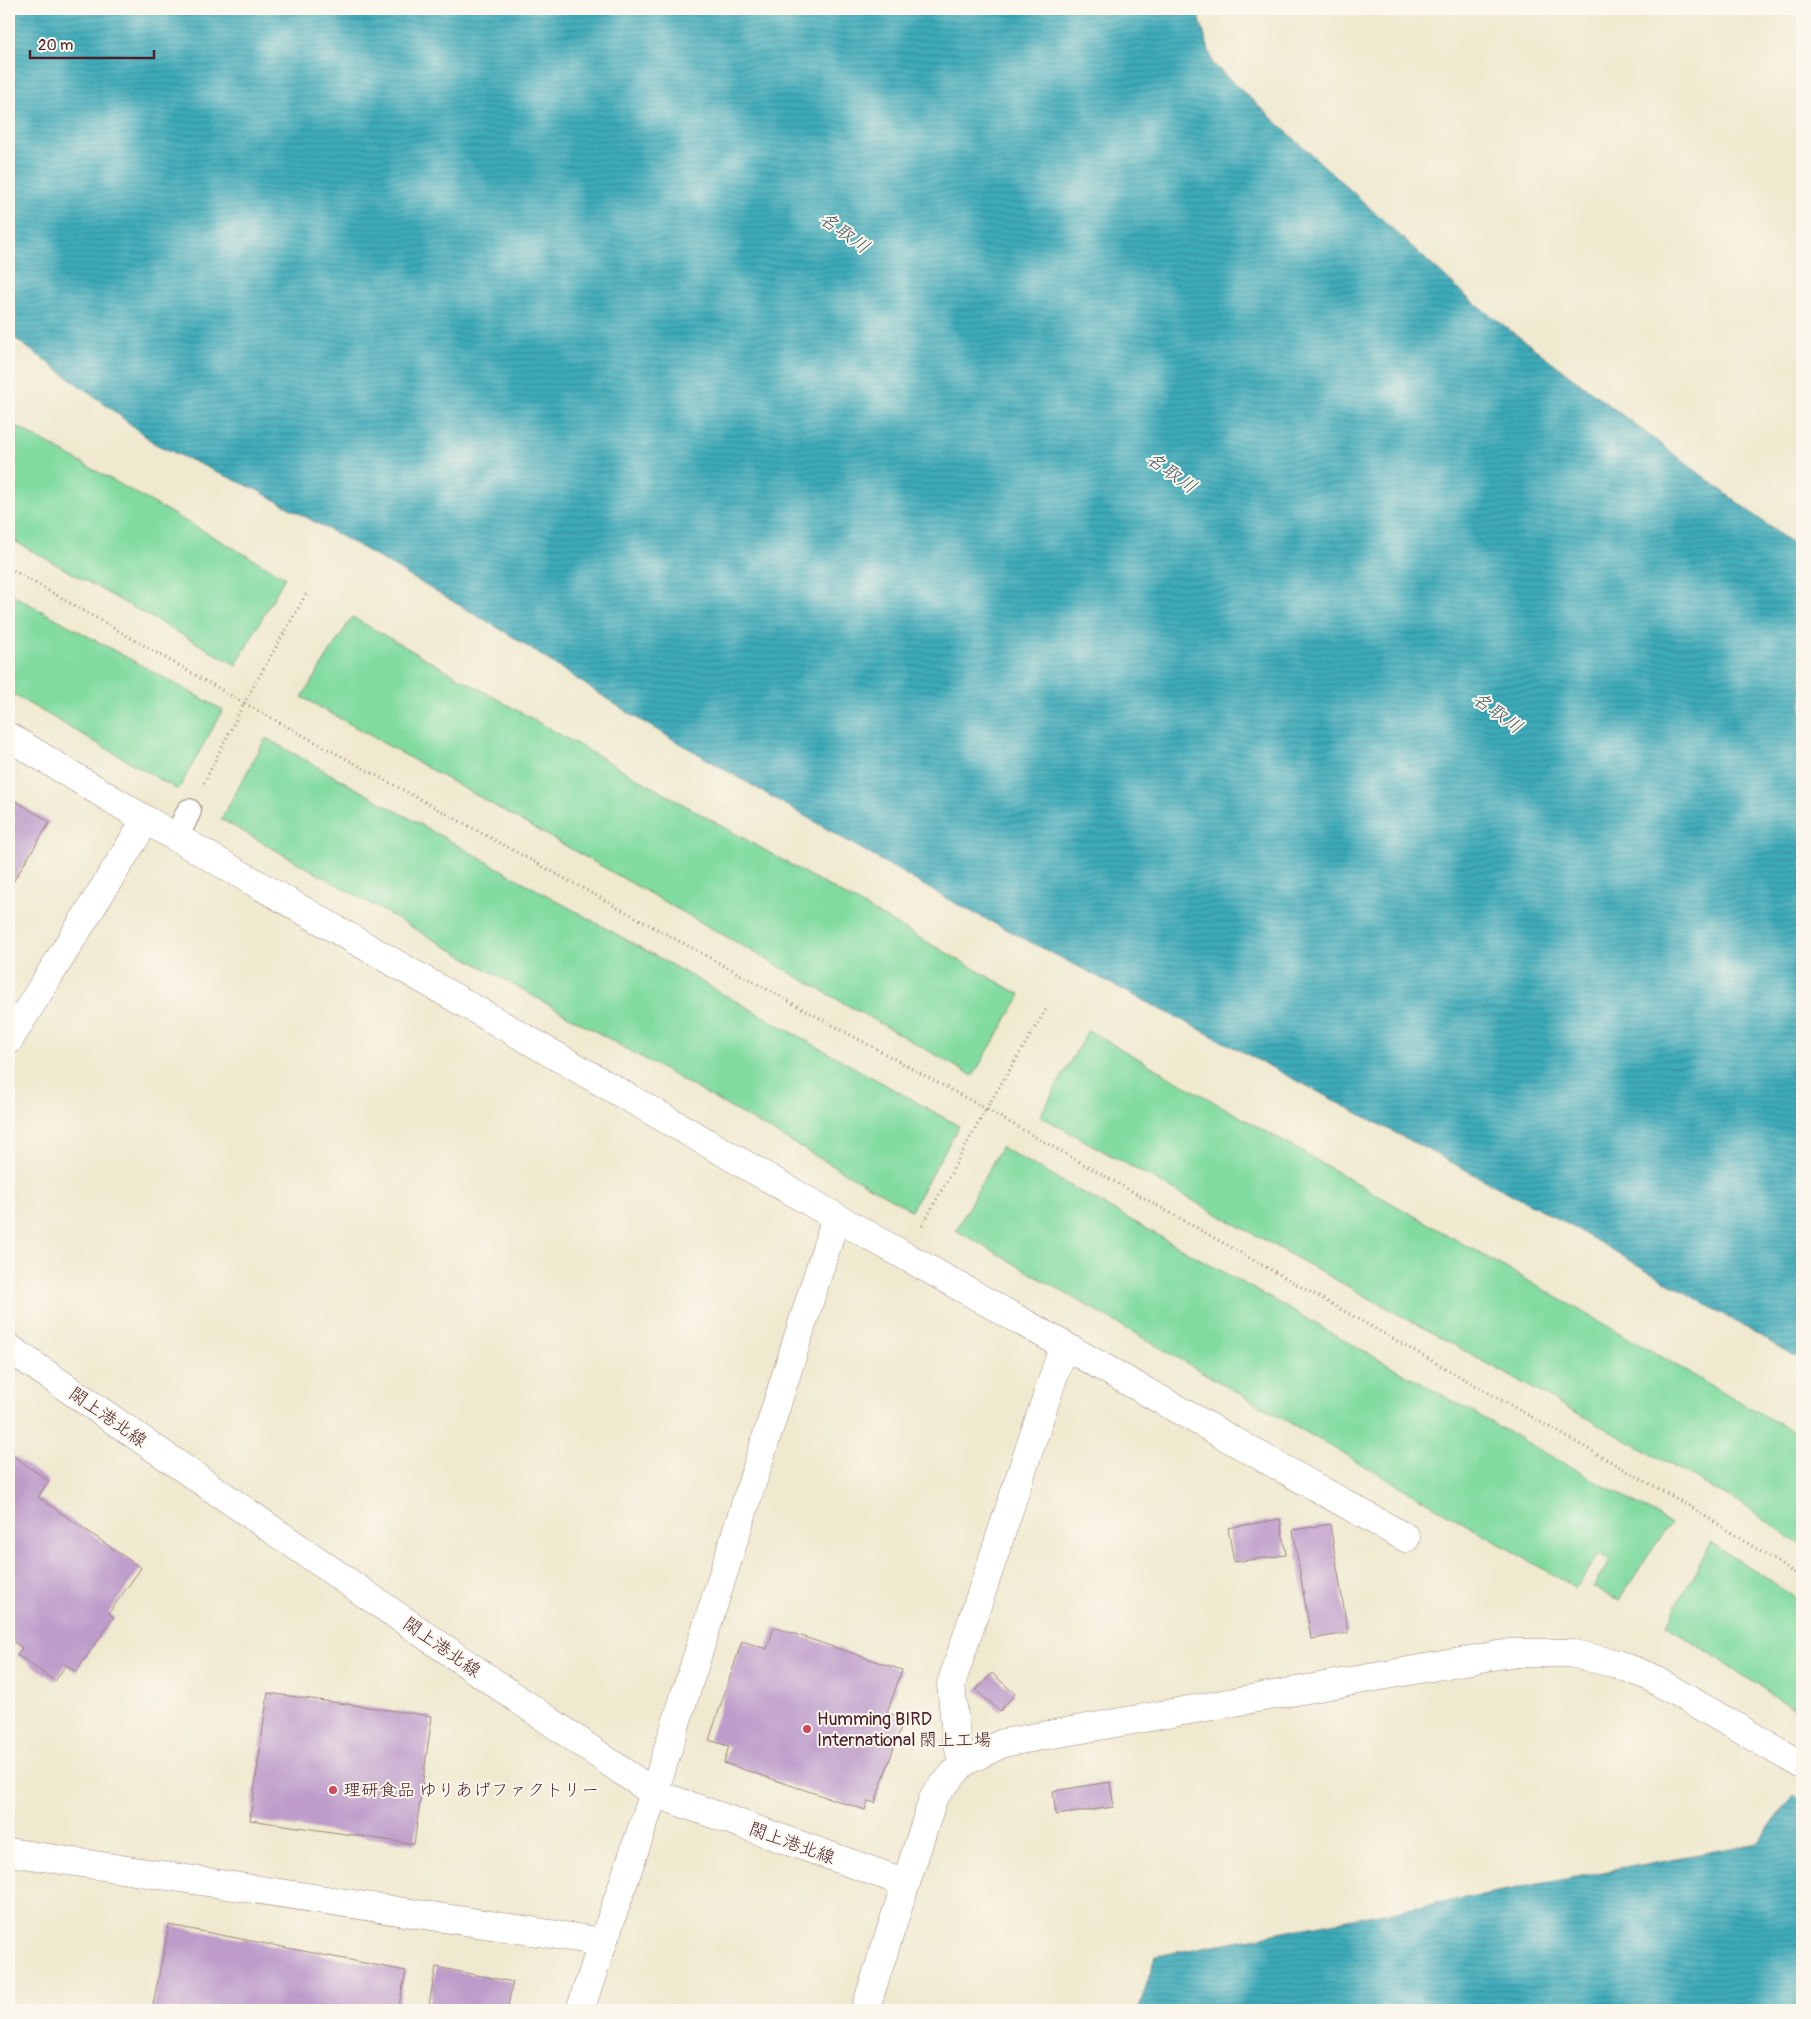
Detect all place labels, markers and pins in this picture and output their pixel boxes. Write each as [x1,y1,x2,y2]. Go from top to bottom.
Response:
place label: Humming BIRD International 閖上工場 [817,1708,991,1752]
marker: Humming BIRD International 閖上工場 [801,1723,813,1735]
place label: 理研食品 ゆりあげファクトリー [343,1779,599,1802]
marker: 理研食品 ゆりあげファクトリー [327,1784,339,1796]

